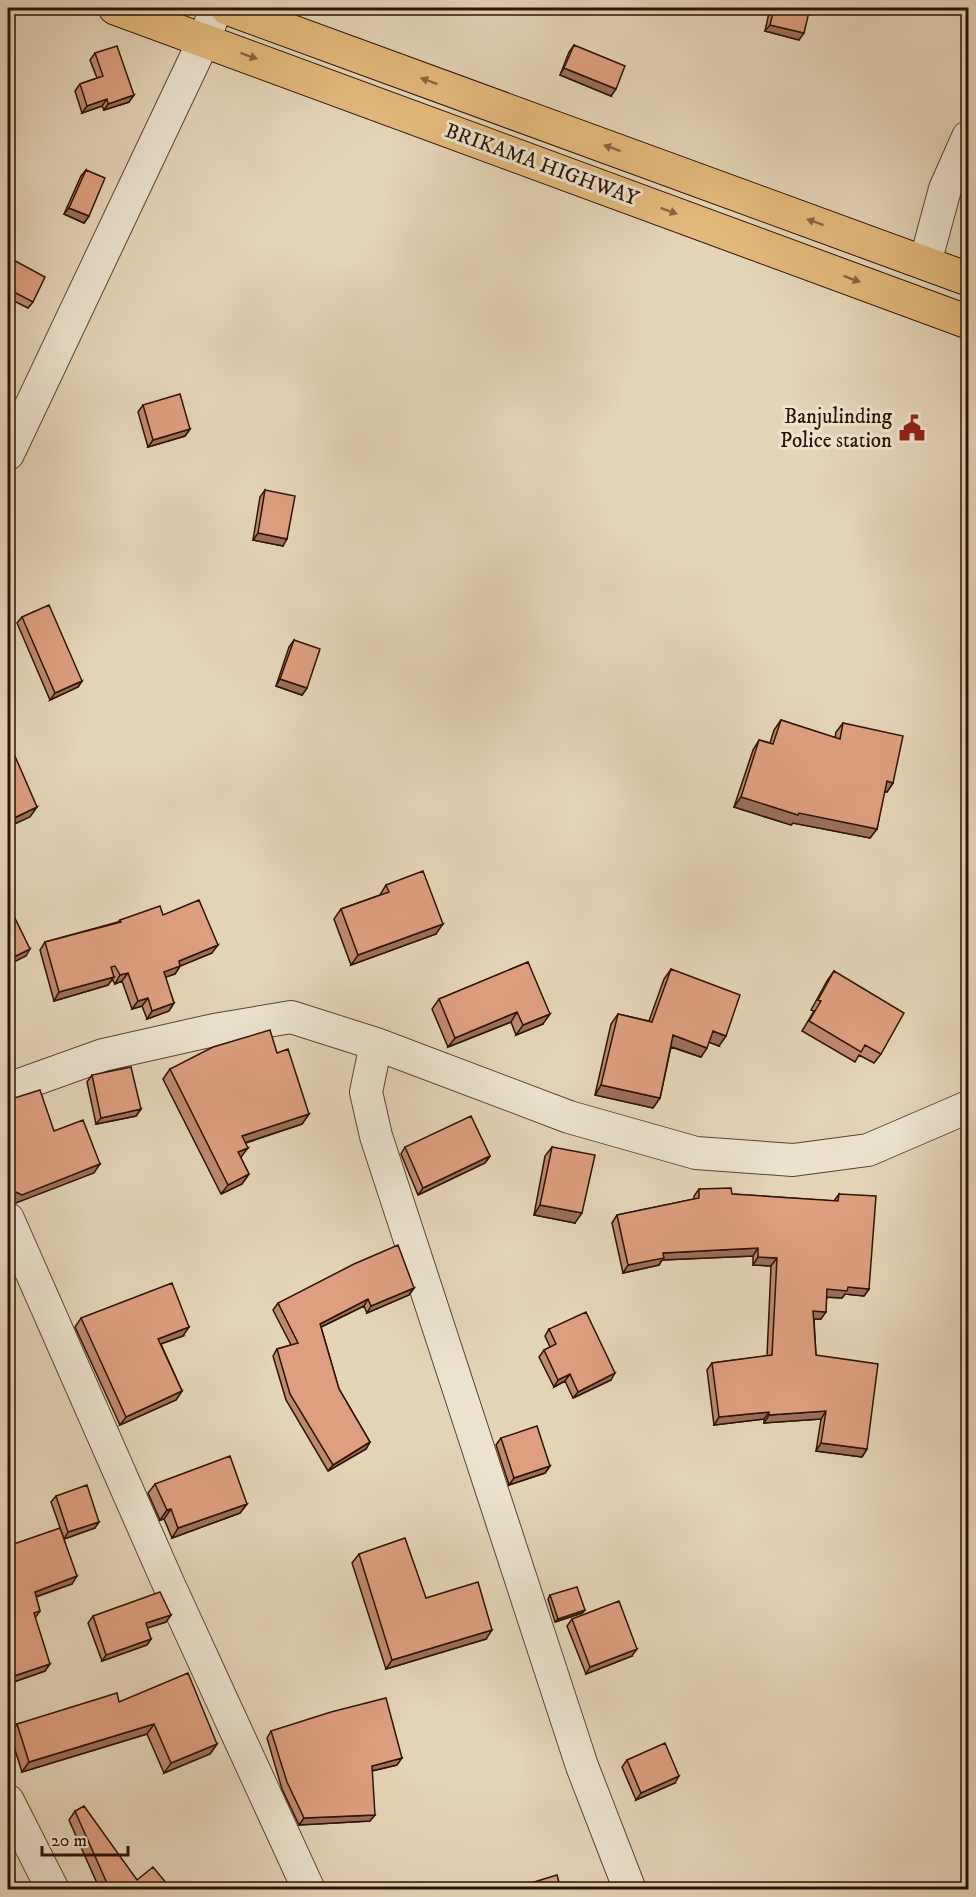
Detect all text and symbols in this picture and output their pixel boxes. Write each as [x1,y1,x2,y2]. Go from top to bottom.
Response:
one-way arrow [240,52,258,62]
one-way arrow [420,76,438,86]
street label: BRIKAMA HIGHWAY [441,118,643,212]
one-way arrow [603,143,621,152]
one-way arrow [660,206,678,216]
one-way arrow [806,217,824,227]
one-way arrow [843,274,861,284]
place label: Banjulinding Police station [780,404,893,454]
public building icon: Banjulinding Police station [897,413,927,443]
scale bar [42,1819,128,1857]
text: 20 m [51,1830,87,1852]

